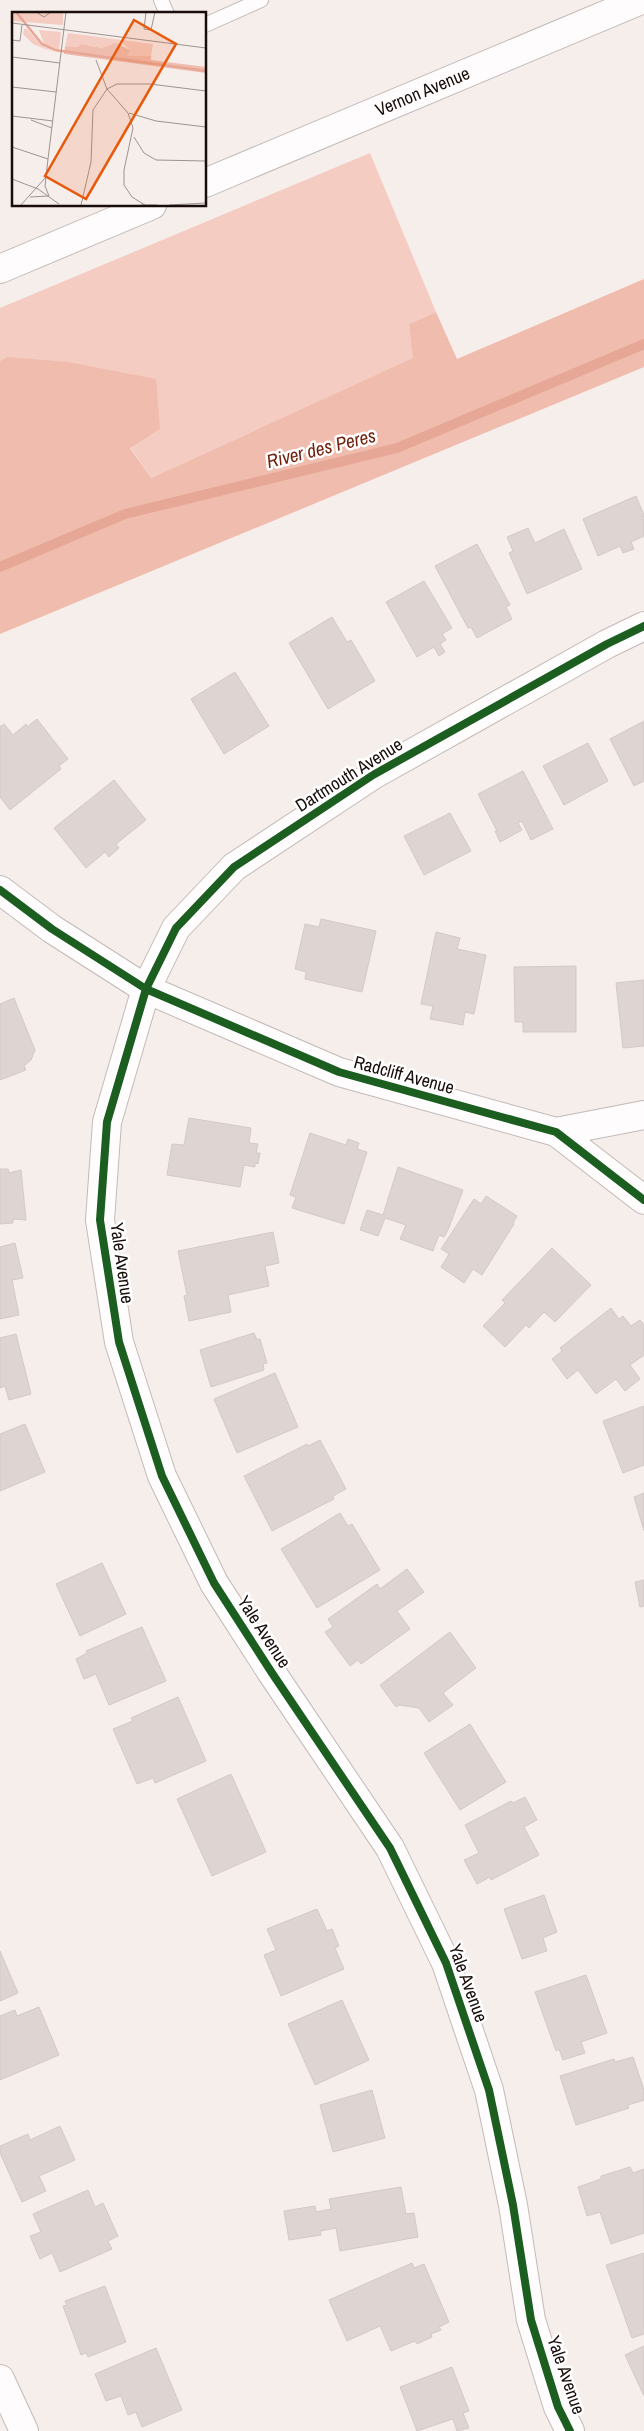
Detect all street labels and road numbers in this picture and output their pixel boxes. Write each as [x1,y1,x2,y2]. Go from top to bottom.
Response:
street label: Vernon Avenue [371,60,473,122]
street label: Dartmouth Avenue [290,732,407,818]
street label: Radcliff Avenue [351,1049,457,1100]
street label: Yale Avenue [104,1221,141,1305]
street label: Yale Avenue [232,1591,297,1673]
street label: Yale Avenue [443,1940,494,2025]
street label: Yale Avenue [541,2332,592,2417]

